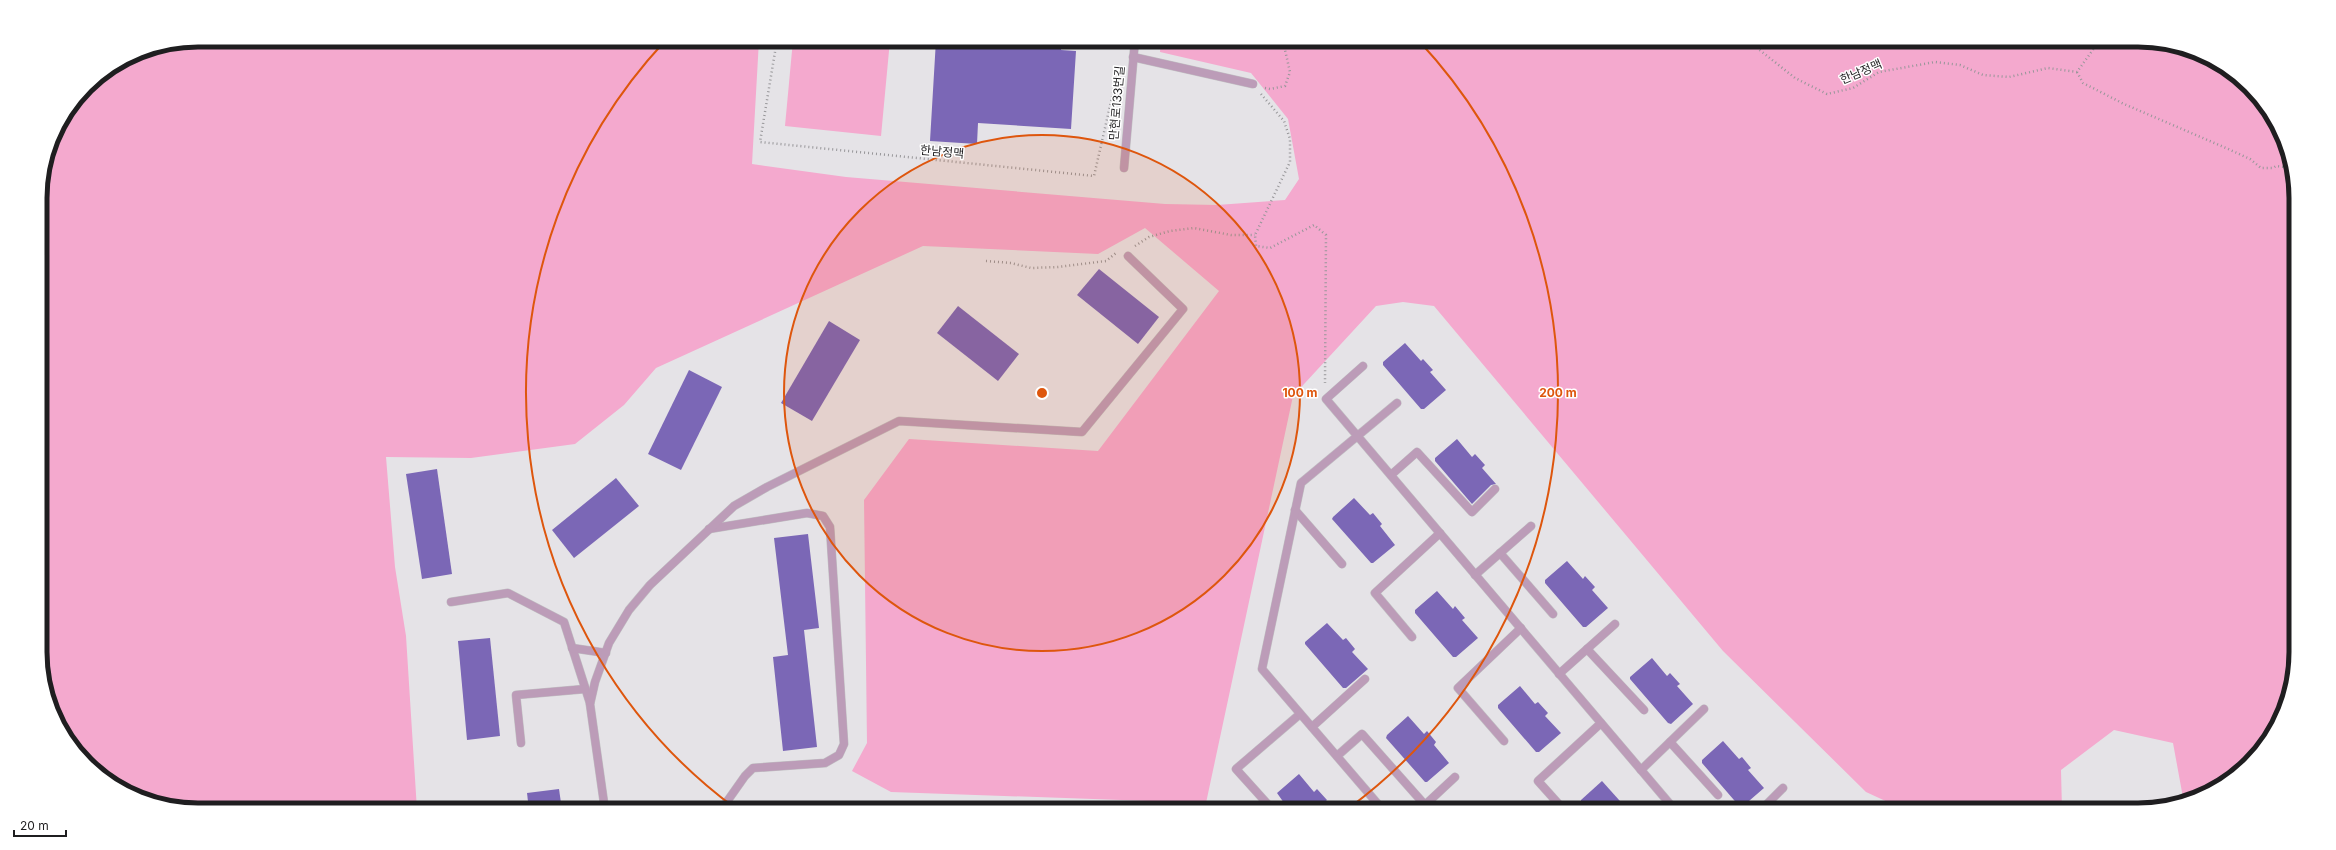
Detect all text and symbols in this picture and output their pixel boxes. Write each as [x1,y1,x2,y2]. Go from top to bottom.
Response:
street label: 한남정맥 [1838,56,1884,87]
street label: 만현로133번길 [1106,65,1127,141]
street label: 한남정맥 [919,142,965,161]
text: 100 m [1282,385,1318,400]
text: 200 m [1539,385,1577,400]
centre of rings [1035,386,1049,400]
scale bar [14,812,66,838]
text: 20 m [20,818,49,833]

